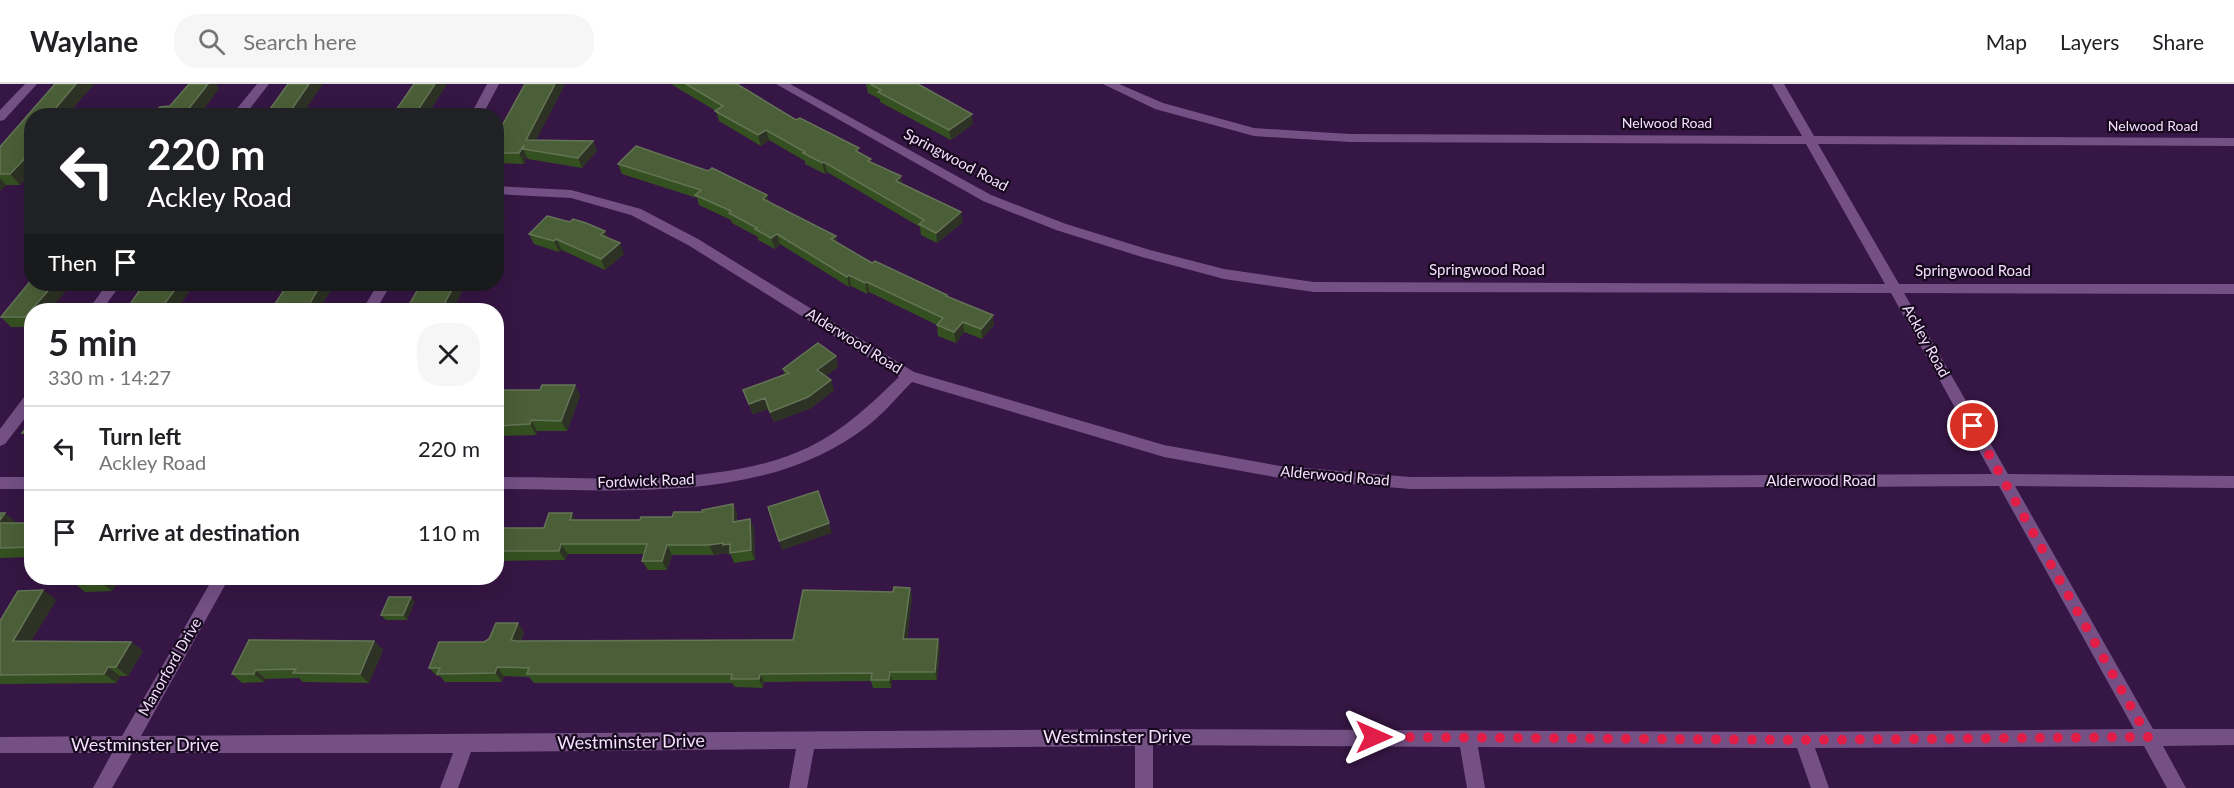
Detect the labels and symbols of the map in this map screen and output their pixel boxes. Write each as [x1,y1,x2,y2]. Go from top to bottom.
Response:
street label: Nelwood Road [1622,114,1712,131]
street label: Nelwood Road [2108,117,2198,134]
street label: Springwood Road [901,124,1012,194]
street label: Springwood Road [1429,260,1545,278]
street label: Springwood Road [1915,261,2031,279]
street label: Ackley Road [1899,301,1954,380]
street label: Alderwood Road [803,303,906,377]
pin [1947,400,1998,451]
street label: Alderwood Road [1280,461,1390,489]
street label: Fordwick Road [597,469,695,491]
street label: Alderwood Road [1766,471,1876,489]
street label: Manorford Drive [134,614,205,719]
position arrow [1342,705,1406,769]
street label: Westminster Drive [1043,725,1191,747]
street label: Westminster Drive [557,729,705,753]
street label: Westminster Drive [71,733,219,755]

